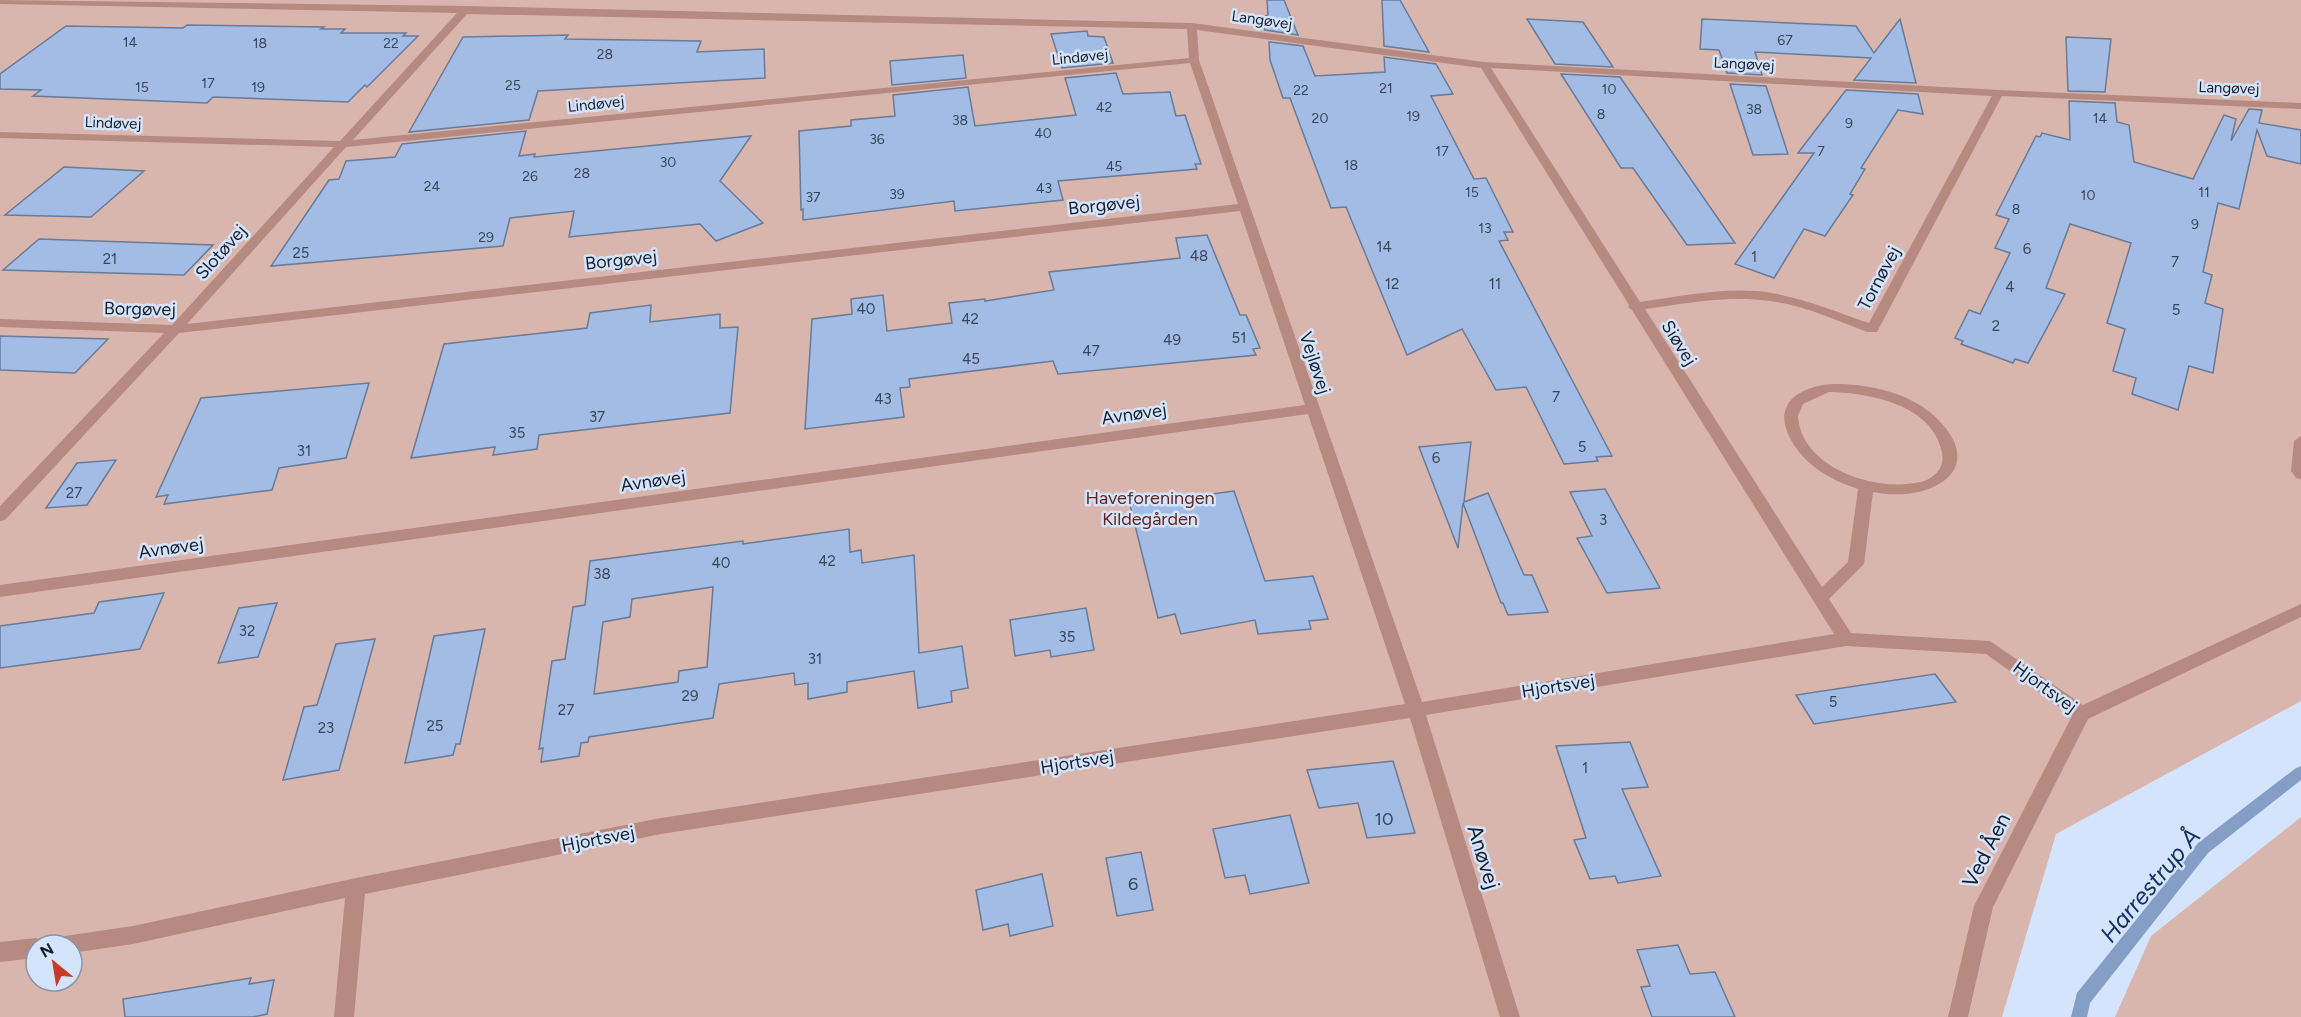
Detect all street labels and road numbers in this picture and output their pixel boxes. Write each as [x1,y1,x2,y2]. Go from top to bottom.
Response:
street label: Langøvej [1231,7,1293,33]
street label: Lindøvej [1051,45,1109,69]
street label: Langøvej [1713,53,1775,75]
street label: Langøvej [2198,78,2260,98]
street label: Lindøvej [567,92,625,116]
street label: Lindøvej [84,113,142,133]
street label: Borgøvej [1067,190,1141,220]
street label: Slotøvej [191,220,251,284]
street label: Tornøvej [1853,242,1905,314]
street label: Borgøvej [584,245,658,275]
street label: Borgøvej [104,297,176,321]
street label: Siøvej [1657,316,1701,370]
street label: Vejløvej [1295,329,1335,397]
street label: Avnøvej [1100,399,1168,429]
street label: Avnøvej [619,466,687,496]
street label: Avnøvej [137,533,205,563]
street label: Hjortsvej [2009,656,2081,718]
street label: Hjortsvej [1520,669,1596,703]
street label: Hjortsvej [1039,745,1115,779]
street label: Ved Åen [1957,809,2015,891]
street label: Hjortsvej [560,821,636,857]
street label: Anøvej [1462,822,1506,892]

